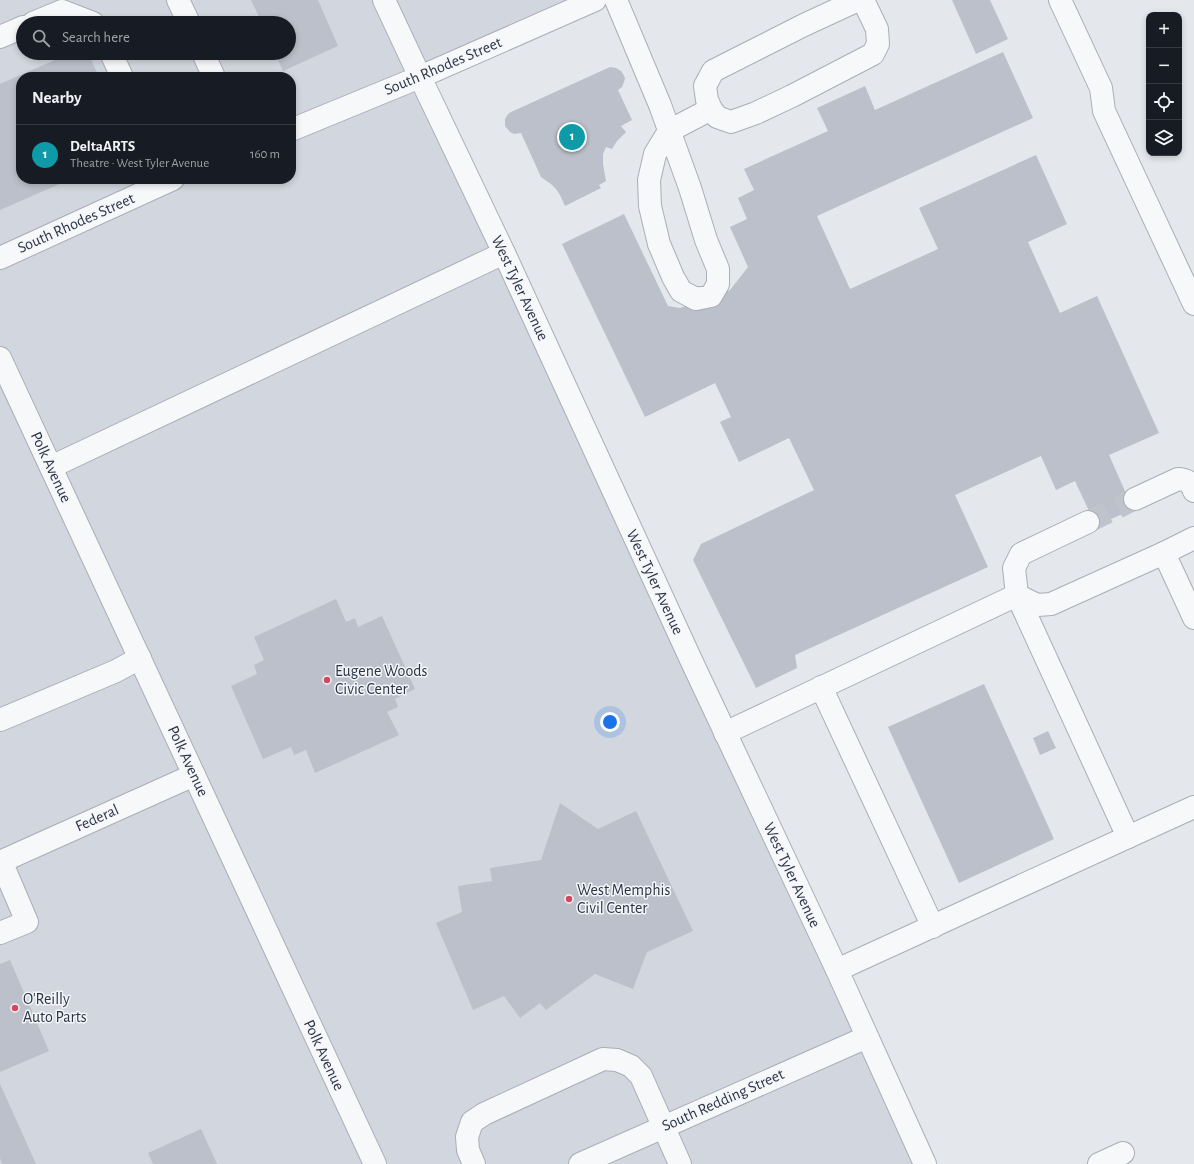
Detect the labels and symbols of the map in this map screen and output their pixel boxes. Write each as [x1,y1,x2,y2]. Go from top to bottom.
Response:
street label: South Rhodes Street [382,34,504,98]
pin: 1 [559,122,585,152]
street label: South Rhodes Street [15,190,137,256]
street label: West Tyler Avenue [488,233,551,343]
street label: Polk Avenue [28,429,74,505]
street label: West Tyler Avenue [623,527,686,637]
place label: Eugene Woods Civic Center [335,663,428,697]
marker: Eugene Woods Civic Center [322,675,332,685]
your location [600,712,620,732]
street label: Polk Avenue [165,723,211,799]
street label: Federal [73,801,121,835]
street label: West Tyler Avenue [760,820,823,930]
place label: West Memphis Civil Center [577,882,670,916]
marker: West Memphis Civil Center [564,894,574,904]
place label: O'Reilly Auto Parts [23,991,87,1025]
marker: O'Reilly Auto Parts [10,1003,20,1013]
street label: Polk Avenue [301,1017,347,1093]
street label: South Redding Street [660,1066,786,1134]

